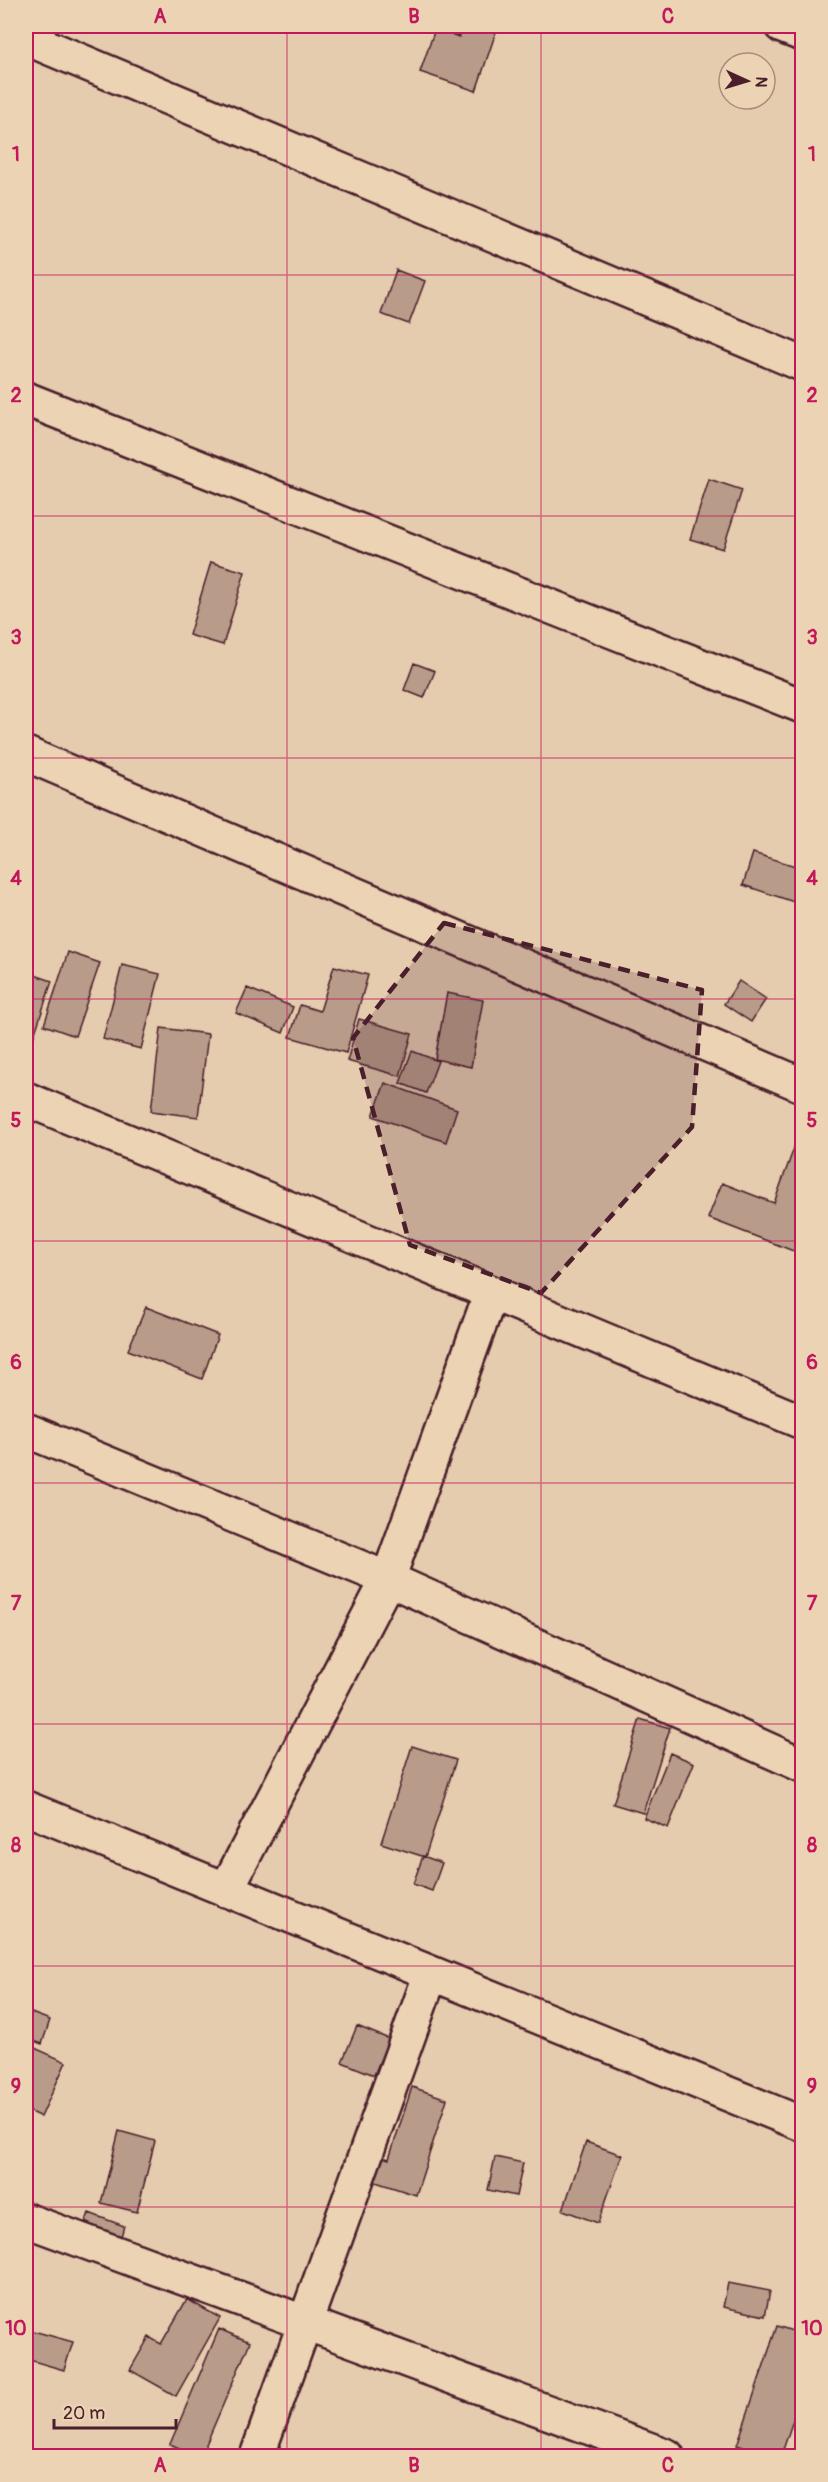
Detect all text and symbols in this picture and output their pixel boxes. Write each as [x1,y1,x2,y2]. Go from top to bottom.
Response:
text: A [154,4,167,29]
text: B [408,4,420,29]
text: C [662,4,674,29]
north arrow [717,51,777,111]
text: N [751,76,771,88]
text: 1 [12,142,20,167]
text: 1 [808,142,816,167]
text: 2 [10,383,22,408]
text: 2 [806,383,818,408]
text: 3 [10,625,22,650]
text: 3 [806,625,818,650]
text: 4 [10,866,22,891]
text: 4 [806,866,818,891]
text: 5 [11,1108,22,1133]
text: 5 [807,1108,818,1133]
text: 6 [10,1350,22,1375]
text: 6 [806,1350,818,1375]
text: 7 [11,1591,22,1616]
text: 7 [807,1591,818,1616]
text: 8 [11,1833,21,1858]
text: 8 [807,1833,817,1858]
text: 9 [11,2074,21,2099]
text: 9 [807,2074,817,2099]
text: 10 [5,2316,27,2341]
text: 10 [801,2316,823,2341]
scale bar [54,2392,176,2430]
text: 20 m [63,2402,105,2425]
text: A [154,2453,167,2478]
text: B [408,2453,420,2478]
text: C [662,2453,674,2478]

